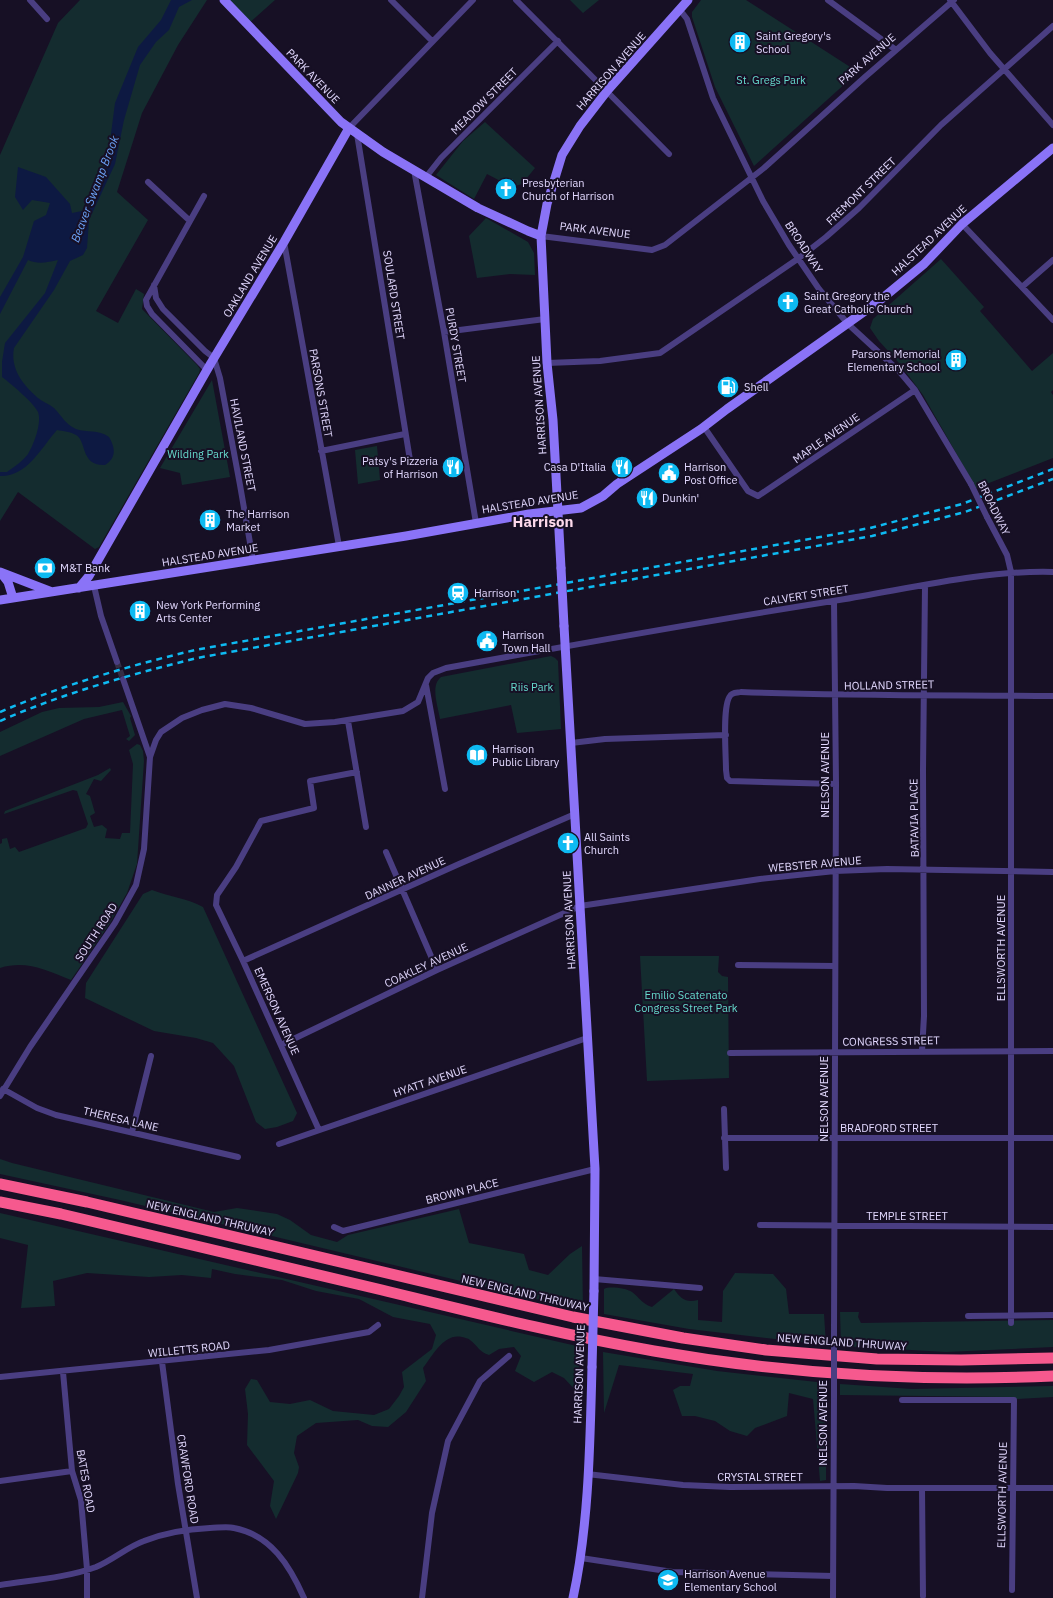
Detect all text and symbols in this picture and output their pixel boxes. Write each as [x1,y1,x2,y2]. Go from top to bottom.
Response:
street label: HARRISON AVENUE [573,29,649,113]
building icon: Saint Gregory's School [727,29,753,55]
place label: Saint Gregory's School [756,29,831,56]
street label: PARK AVENUE [836,30,898,88]
street label: PARK AVENUE [283,46,343,106]
street label: MEADOW STREET [448,64,521,137]
park label: St. Gregs Park [736,73,806,87]
water label: Beaver Swamp Brook [67,133,122,244]
street label: FREMONT STREET [823,154,899,228]
church icon: Presbyterian Church of Harrison [493,176,519,202]
place label: Presbyterian Church of Harrison [522,176,614,203]
street label: HALSTEAD AVENUE [889,202,969,278]
street label: BROADWAY [782,218,826,276]
street label: PARK AVENUE [559,219,631,241]
street label: OAKLAND AVENUE [220,232,280,320]
street label: SOULARD STREET [380,249,408,341]
church icon: Saint Gregory the Great Catholic Church [775,289,801,315]
place label: Saint Gregory the Great Catholic Church [804,289,912,316]
street label: PURDY STREET [443,306,470,384]
place label: Parsons Memorial Elementary School [847,347,940,374]
building icon: Parsons Memorial Elementary School [943,347,969,373]
street label: PARSONS STREET [306,348,336,439]
street label: HARRISON AVENUE [529,355,549,455]
fuel station icon: Shell [715,374,741,400]
place label: Shell [744,380,769,394]
street label: HAVILAND STREET [227,397,259,494]
street label: MAPLE AVENUE [790,410,862,466]
park label: Wilding Park [167,447,229,461]
place label: Patsy's Pizzeria of Harrison [362,454,438,481]
restaurant icon: Patsy's Pizzeria of Harrison [440,454,466,480]
restaurant icon: Casa D'Italia [609,454,635,480]
place label: Casa D'Italia [544,460,606,474]
public building icon: Harrison Post Office [656,460,682,486]
place label: Harrison Post Office [684,460,737,487]
street label: BROADWAY [975,478,1013,538]
restaurant icon: Dunkin' [634,485,660,511]
street label: HALSTEAD AVENUE [481,487,579,517]
place label: Dunkin' [662,491,699,505]
building icon: The Harrison Market [197,507,223,533]
place label: The Harrison Market [226,507,289,534]
district label: Harrison [513,512,573,531]
street label: HALSTEAD AVENUE [161,540,259,570]
bank icon: M&T Bank [32,555,58,581]
place label: M&T Bank [60,561,110,575]
station icon: Harrison [445,580,471,606]
street label: CALVERT STREET [762,581,850,609]
place label: Harrison [474,586,516,600]
building icon: New York Performing Arts Center [127,598,153,624]
place label: New York Performing Arts Center [156,598,260,625]
public building icon: Harrison Town Hall [474,628,500,654]
place label: Harrison Town Hall [502,628,551,655]
street label: HOLLAND STREET [844,677,935,693]
park label: Riis Park [511,680,554,694]
street label: NELSON AVENUE [818,732,832,818]
library icon: Harrison Public Library [464,742,490,768]
place label: Harrison Public Library [492,742,560,769]
street label: BATAVIA PLACE [906,778,922,858]
church icon: All Saints Church [555,830,581,856]
place label: All Saints Church [584,830,630,857]
street label: DANNER AVENUE [362,853,448,903]
street label: WEBSTER AVENUE [768,853,862,875]
street label: HARRISON AVENUE [559,870,579,970]
street label: ELLSWORTH AVENUE [994,895,1008,1001]
street label: SOUTH ROAD [72,900,120,964]
street label: COAKLEY AVENUE [382,940,470,990]
street label: EMERSON AVENUE [251,965,303,1057]
park label: Emilio Scatenato Congress Street Park [634,988,738,1015]
street label: CONGRESS STREET [842,1033,940,1049]
street label: NELSON AVENUE [817,1056,831,1142]
street label: HYATT AVENUE [391,1062,469,1100]
street label: THERESA LANE [82,1104,160,1134]
street label: BRADFORD STREET [840,1121,939,1135]
street label: BROWN PLACE [424,1175,500,1207]
street label: NEW ENGLAND THRUWAY [145,1197,275,1240]
street label: TEMPLE STREET [866,1209,948,1223]
street label: NEW ENGLAND THRUWAY [460,1272,590,1315]
street label: HARRISON AVENUE [570,1324,588,1424]
street label: NEW ENGLAND THRUWAY [777,1330,908,1354]
street label: WILLETTS ROAD [147,1338,231,1360]
street label: NELSON AVENUE [816,1380,830,1466]
street label: CRAWFORD ROAD [174,1433,202,1525]
street label: ELLSWORTH AVENUE [994,1442,1010,1548]
street label: BATES ROAD [74,1448,98,1514]
street label: CRYSTAL STREET [717,1470,803,1484]
school or university icon: Harrison Avenue Elementary School [655,1567,681,1593]
place label: Harrison Avenue Elementary School [684,1567,777,1594]

